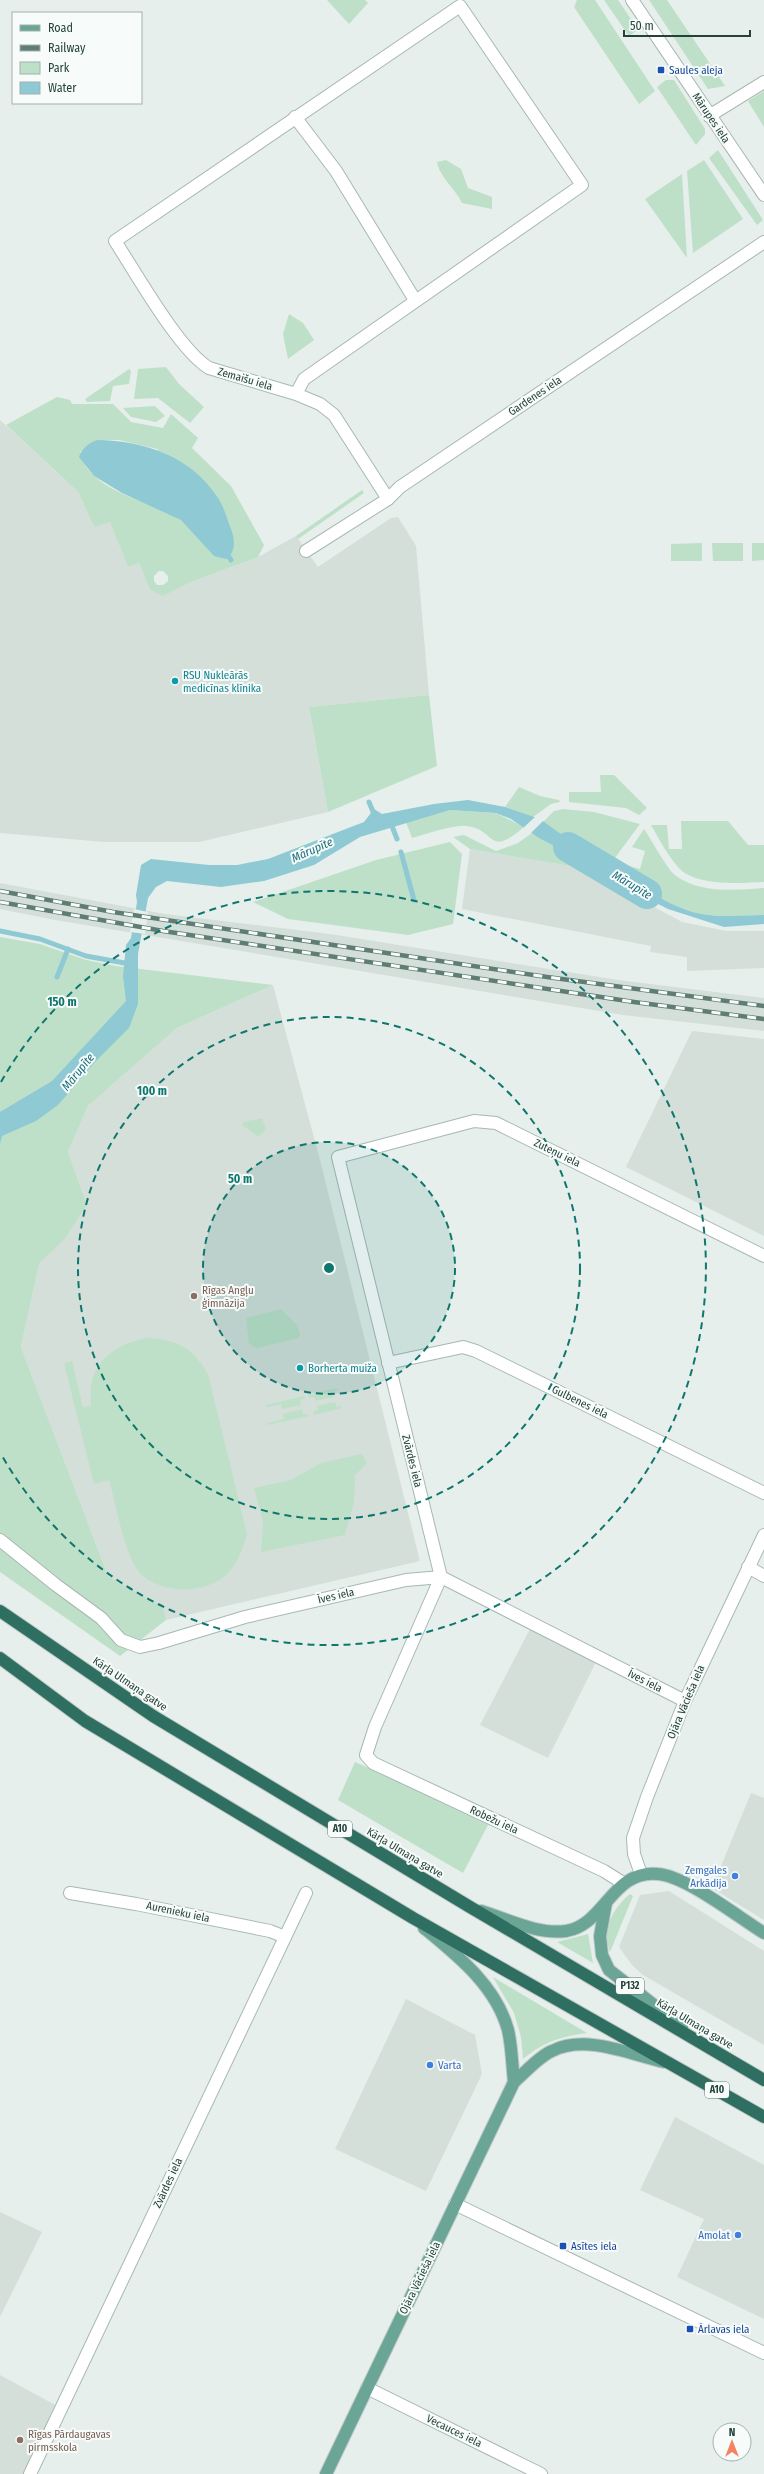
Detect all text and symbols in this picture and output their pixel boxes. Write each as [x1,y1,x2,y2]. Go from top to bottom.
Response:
legend [12,12,142,104]
scale bar [624,12,750,38]
text: 50 m [630,19,654,33]
text: Road [48,21,73,35]
text: Railway [48,41,86,55]
text: Park [48,61,70,75]
place label: Saules aleja [669,64,723,77]
marker: Saules aleja [656,65,666,75]
text: Water [48,81,77,95]
street label: Mārupes iela [689,90,733,146]
street label: Zemaišu iela [216,365,274,393]
street label: Gardenes iela [506,373,564,419]
place label: RSU Nukleārās medicīnas klīnika [183,669,261,695]
marker: RSU Nukleārās medicīnas klīnika [170,676,180,686]
water label: Mārupīte [289,835,335,865]
water label: Mārupīte [610,868,655,902]
text: 150 m [47,995,77,1009]
water label: Mārupīte [59,1050,97,1093]
text: 100 m [137,1084,167,1098]
street label: Zuteņu iela [531,1136,582,1171]
text: 50 m [228,1172,252,1186]
centre of rings [322,1261,336,1275]
place label: Rīgas Angļu ģimnāzija [202,1284,254,1310]
marker: Rīgas Angļu ģimnāzija [189,1291,199,1301]
place label: Borherta muiža [308,1362,377,1375]
marker: Borherta muiža [295,1363,305,1373]
street label: Gulbenes iela [550,1383,610,1421]
street label: Zvārdes iela [399,1433,425,1489]
street label: Īves iela [317,1586,355,1606]
street label: Kārļa Ulmaņa gatve [90,1654,170,1715]
street label: Ojāra Vācieša iela [665,1663,707,1741]
street label: Īves iela [626,1667,664,1695]
street label: Robežu iela [468,1803,520,1837]
road number: A10 [328,1821,352,1837]
street label: Kārļa Ulmaņa gatve [364,1825,446,1882]
place label: Zemgales Arkādija [685,1864,727,1890]
marker: Zemgales Arkādija [730,1871,740,1881]
street label: Aurenieku iela [145,1899,211,1925]
road number: P132 [616,1978,644,1994]
street label: Kārļa Ulmaņa gatve [654,1996,736,2053]
place label: Varta [438,2059,461,2072]
marker: Varta [425,2060,435,2070]
road number: A10 [705,2082,729,2098]
street label: Zvārdes iela [151,2156,185,2210]
place label: Amolat [698,2229,730,2242]
marker: Amolat [733,2230,743,2240]
street label: Ojāra Vācieša iela [397,2240,443,2316]
place label: Asītes iela [571,2240,617,2253]
marker: Asītes iela [558,2241,568,2251]
place label: Ārlavas iela [698,2323,749,2336]
marker: Ārlavas iela [685,2324,695,2334]
street label: Vecauces iela [424,2412,484,2450]
north arrow [712,2422,752,2462]
text: N [729,2426,735,2439]
place label: Rīgas Pārdaugavas pirmsskola [28,2428,111,2454]
marker: Rīgas Pārdaugavas pirmsskola [15,2435,25,2445]

